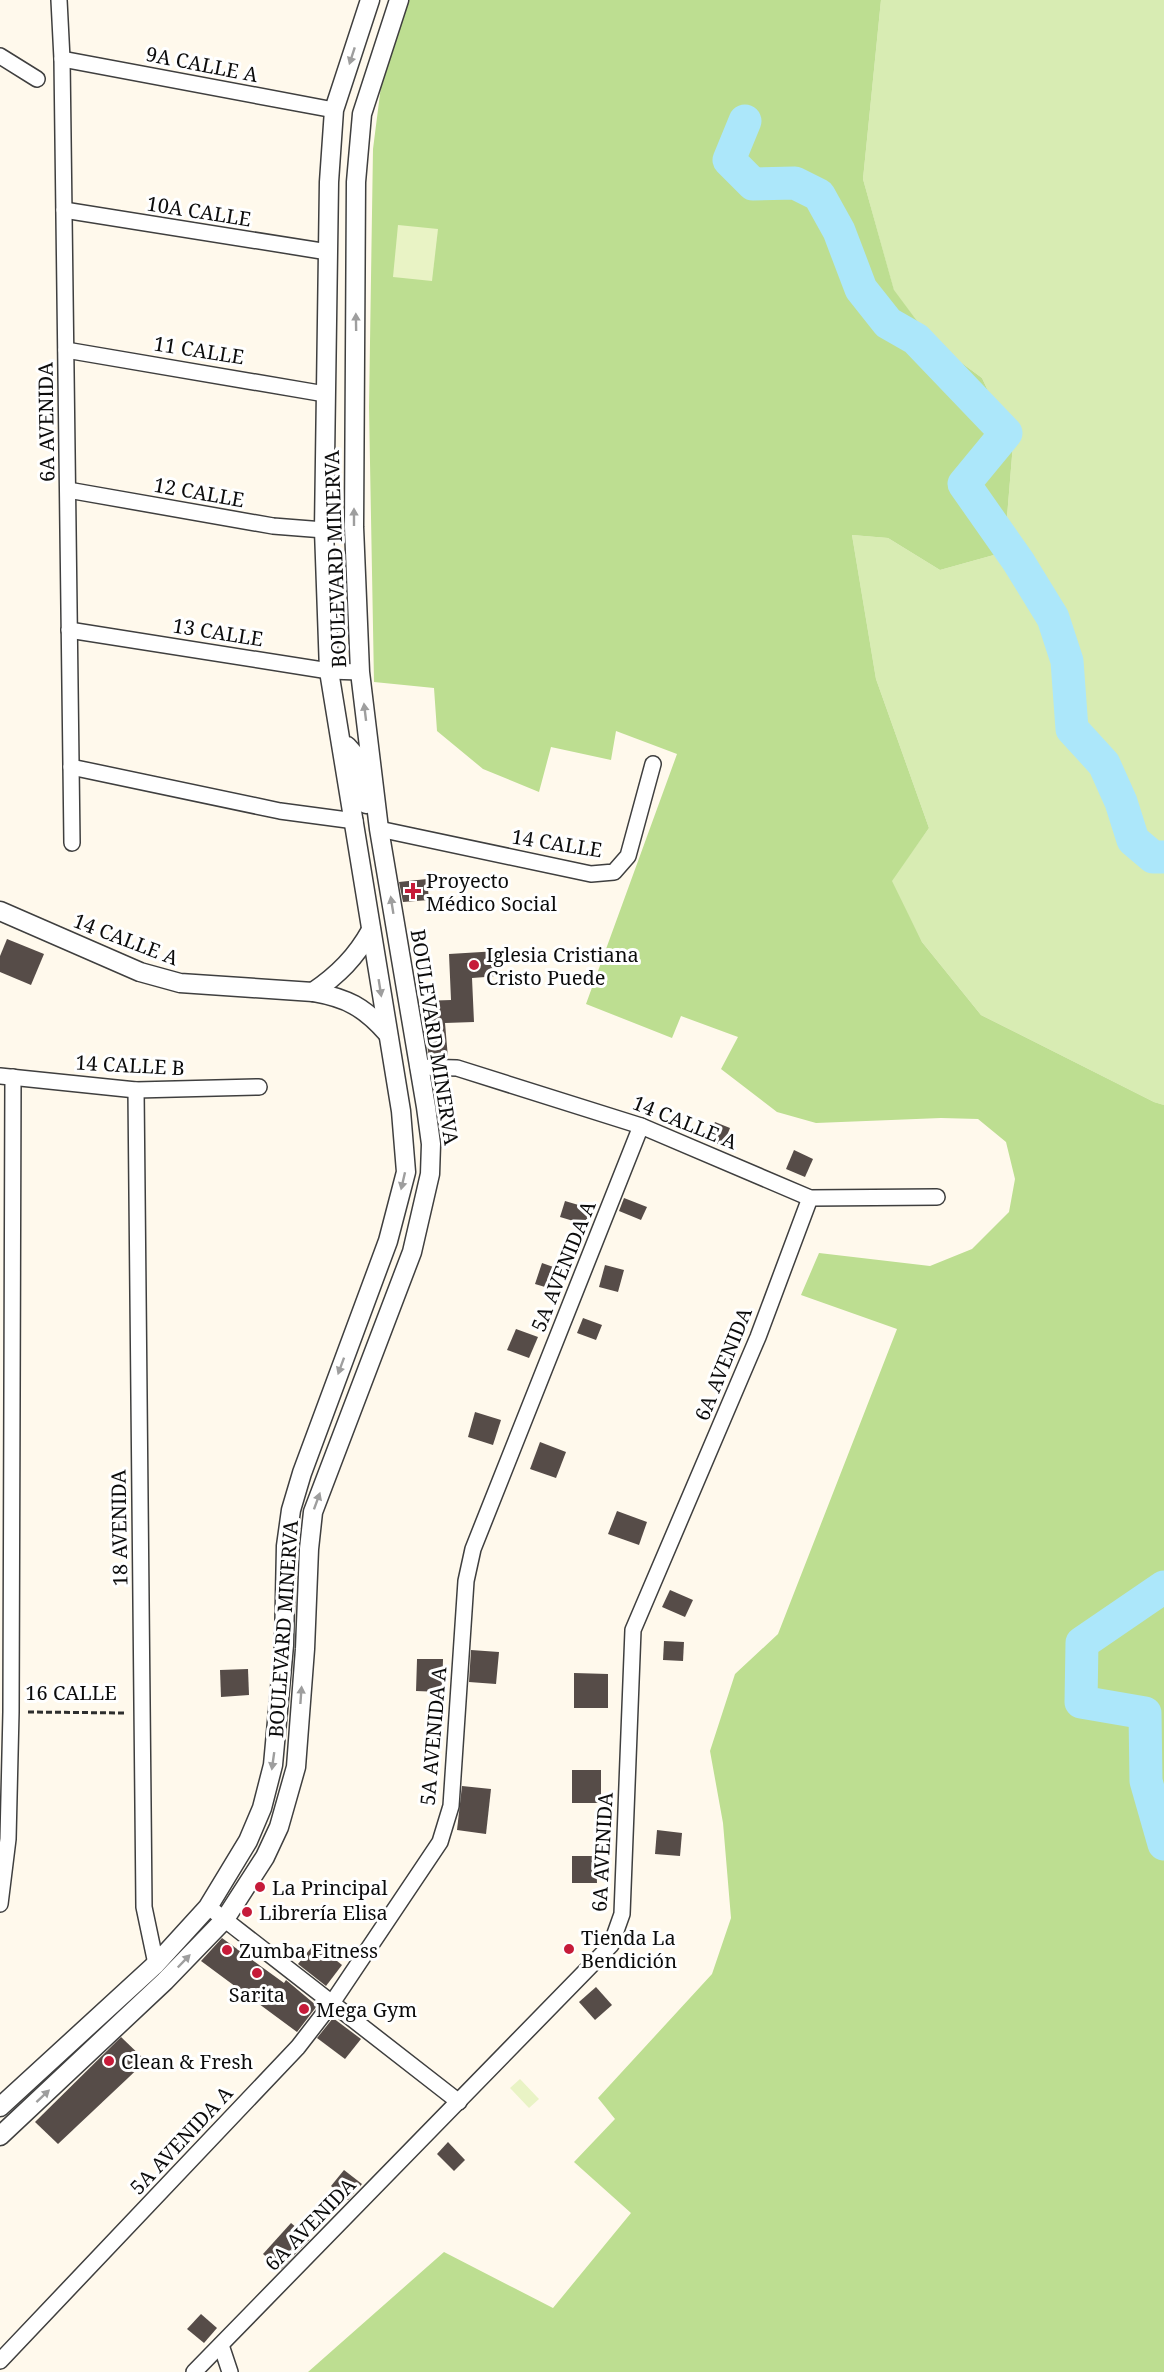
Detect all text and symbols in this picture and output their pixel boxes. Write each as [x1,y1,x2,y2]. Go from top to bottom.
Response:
street label: 9A CALLE A [144,40,261,88]
one-way arrow [347,47,356,65]
street label: 10A CALLE [145,189,253,233]
one-way arrow [351,313,361,332]
street label: 11 CALLE [152,330,246,370]
street label: 6A AVENIDA [31,361,61,482]
street label: BOULEVARD MINERVA [318,449,352,668]
street label: 12 CALLE [152,471,246,513]
one-way arrow [349,508,359,527]
street label: 13 CALLE [171,612,265,652]
one-way arrow [360,702,370,721]
street label: 14 CALLE [510,823,604,863]
place label: Proyecto Médico Social [426,867,557,917]
marker: Proyecto Médico Social [404,882,422,900]
one-way arrow [387,896,396,915]
street label: 14 CALLE A [70,907,183,972]
street label: BOULEVARD MINERVA [405,927,466,1148]
place label: Iglesia Cristiana Cristo Puede [486,941,639,991]
marker: Iglesia Cristiana Cristo Puede [467,958,481,972]
one-way arrow [376,979,385,998]
street label: 14 CALLE B [75,1049,185,1081]
street label: 14 CALLE A [629,1089,742,1156]
one-way arrow [398,1172,407,1191]
street label: 5A AVENIDA A [524,1196,602,1336]
street label: 6A AVENIDA [688,1303,758,1425]
one-way arrow [336,1357,346,1375]
street label: 18 AVENIDA [104,1468,134,1587]
one-way arrow [313,1492,323,1510]
street label: BOULEVARD MINERVA [262,1518,304,1739]
street label: 5A AVENIDA A [413,1665,453,1806]
street label: 16 CALLE [25,1679,117,1706]
one-way arrow [297,1686,306,1705]
one-way arrow [268,1752,277,1771]
street label: 6A AVENIDA [585,1791,619,1913]
place label: La Principal [272,1874,388,1901]
marker: La Principal [253,1880,267,1894]
place label: Librería Elisa [259,1899,388,1926]
marker: Librería Elisa [240,1905,254,1919]
place label: Tienda La Bendición [581,1924,677,1974]
place label: Zumba Fitness [239,1937,378,1964]
marker: Tienda La Bendición [562,1942,576,1956]
marker: Zumba Fitness [220,1943,234,1957]
one-way arrow [177,1955,191,1969]
marker: Sarita [250,1966,264,1980]
place label: Sarita [229,1981,285,2008]
place label: Mega Gym [316,1996,417,2023]
marker: Mega Gym [297,2002,311,2016]
place label: Clean & Fresh [121,2048,254,2075]
marker: Clean & Fresh [102,2054,116,2068]
street label: 5A AVENIDA A [124,2079,239,2200]
one-way arrow [35,2089,49,2103]
street label: 6A AVENIDA [259,2171,362,2276]

